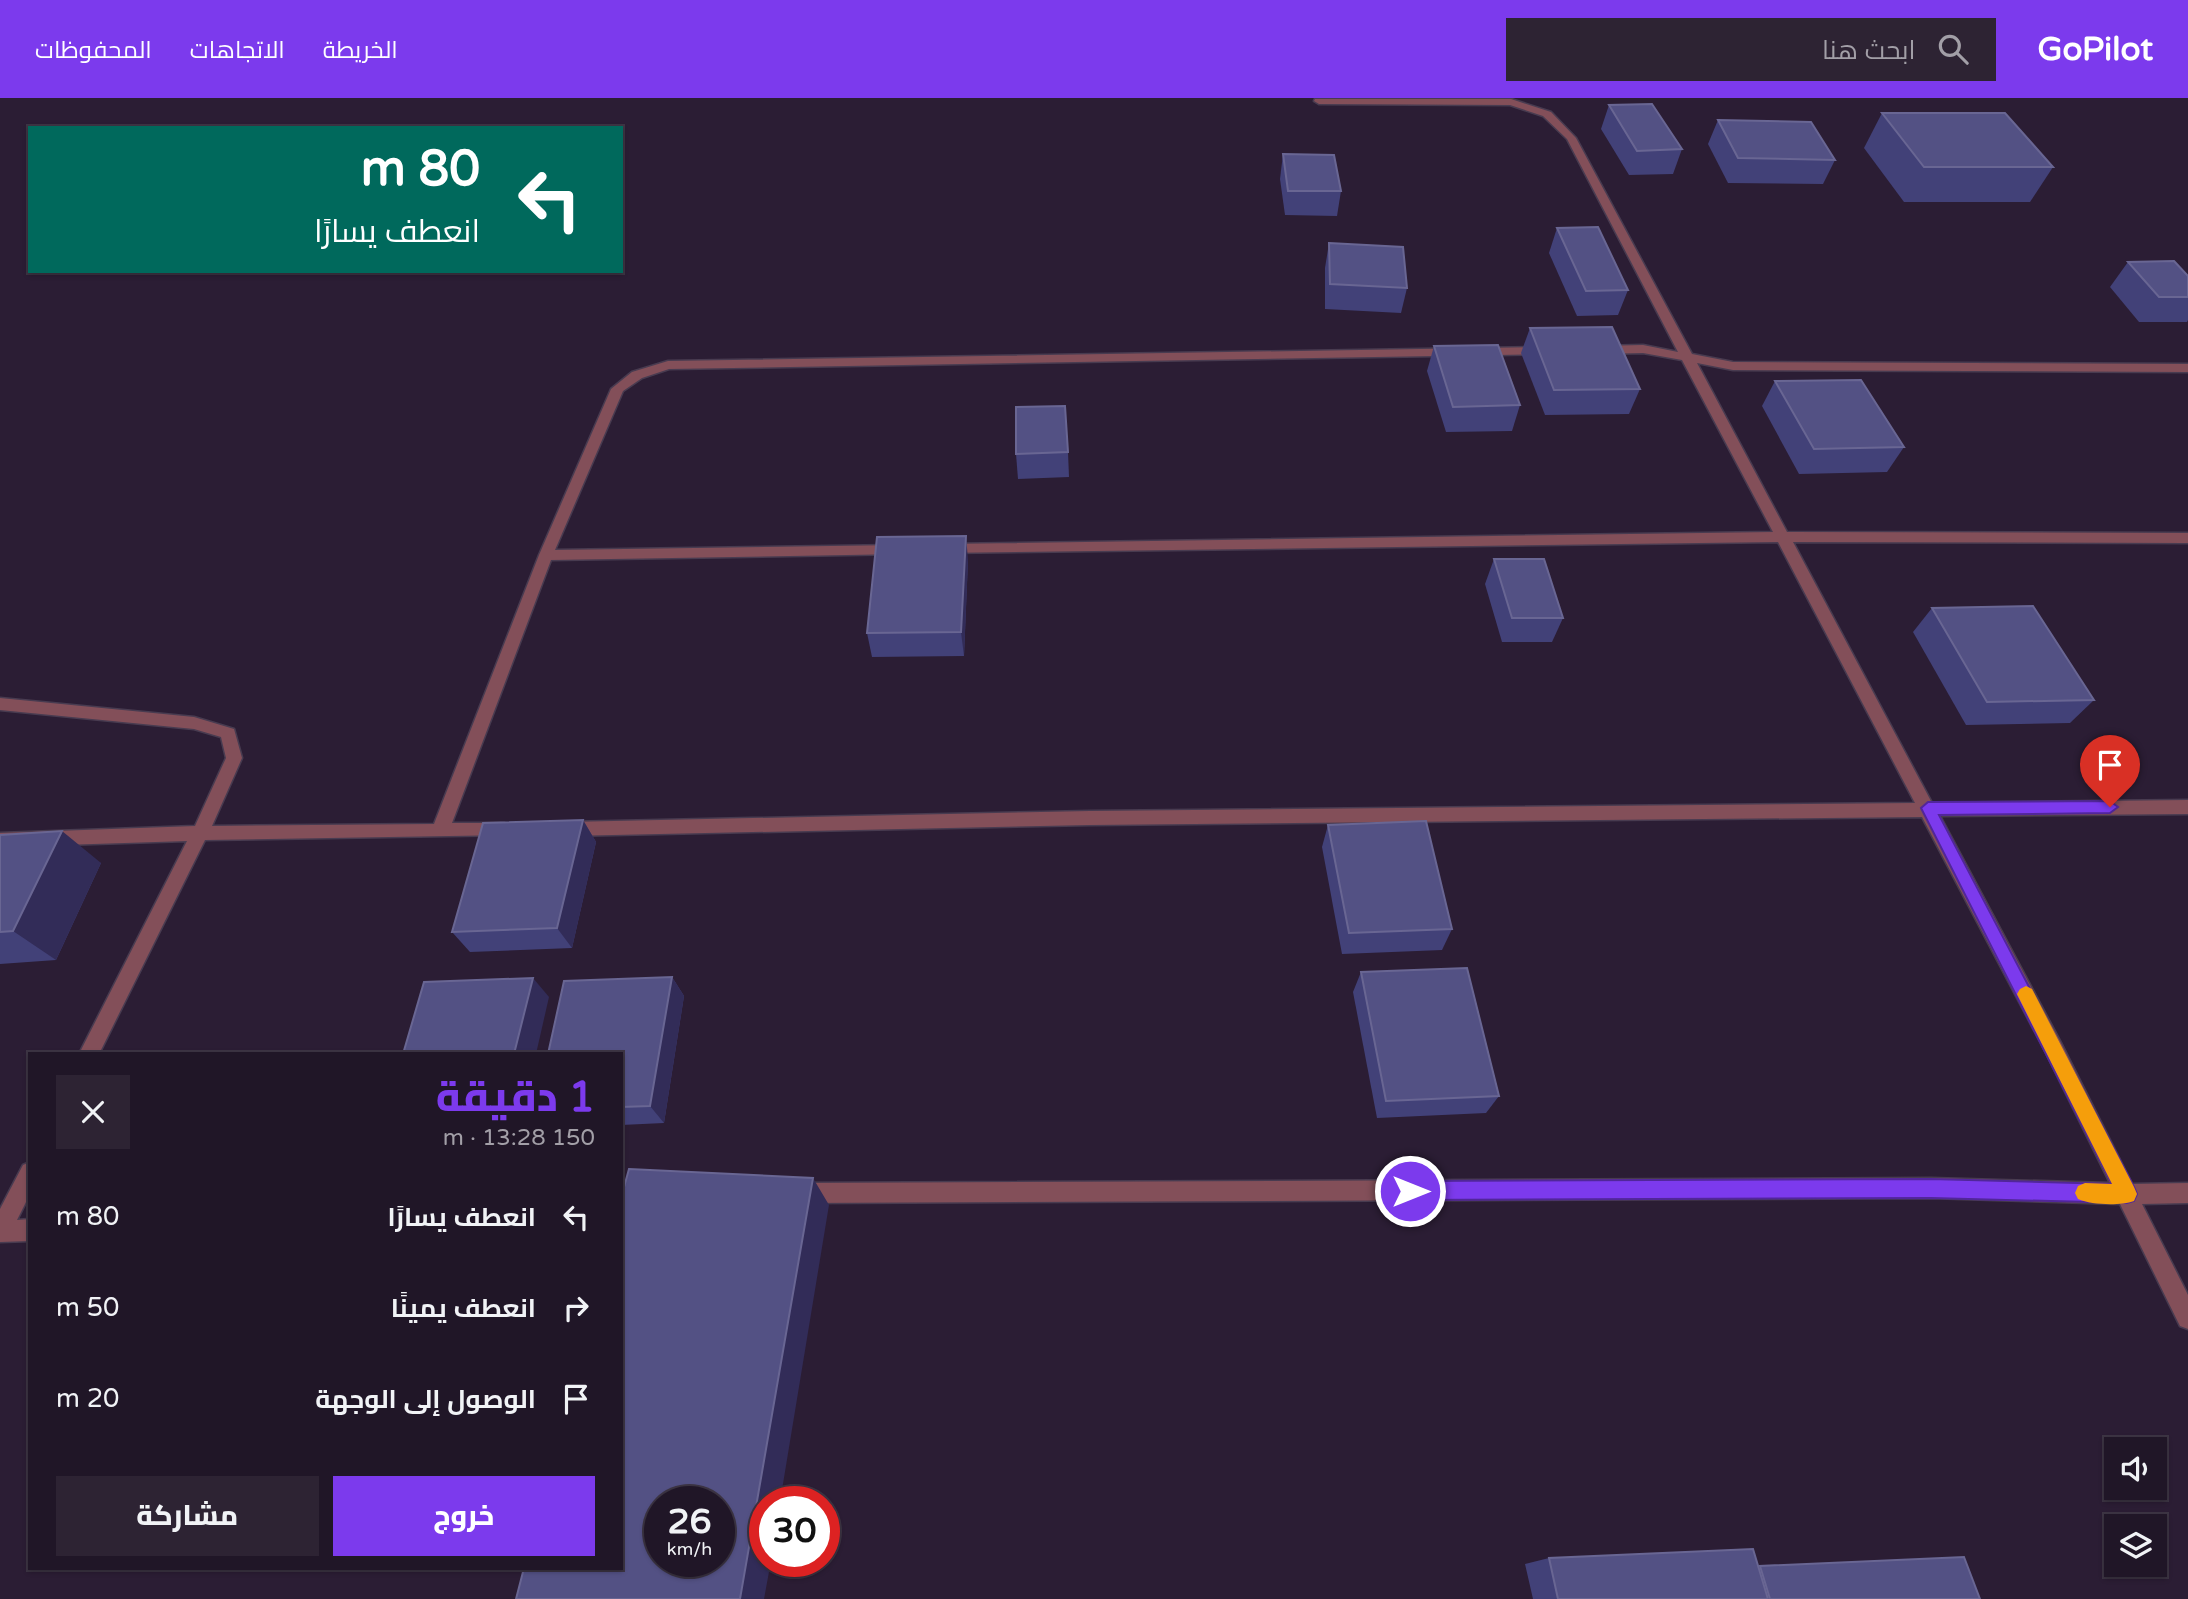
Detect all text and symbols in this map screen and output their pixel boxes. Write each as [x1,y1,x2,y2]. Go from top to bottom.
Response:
search box [1506,18,1996,81]
icon: search [1934,30,1972,68]
text: GoPilot [2038,30,2153,69]
text: ابحث هنا [1822,35,1916,66]
text: المحفوظات [35,36,152,65]
text: الاتجاهات [190,36,285,65]
text: الخريطة [323,36,398,65]
text: 80 m [361,140,480,199]
icon: left [504,154,595,245]
text: انعطف يسارًا [314,213,480,251]
pin [2080,735,2140,807]
icon: arrive [2091,746,2129,784]
text: 1 دقيقة [436,1072,595,1123]
button: close [56,1075,130,1149]
text: 150 m · 13:28 [443,1124,595,1152]
position arrow [1373,1154,1447,1228]
icon: left [557,1198,595,1236]
text: 80 m [56,1201,119,1232]
text: انعطف يسارًا [387,1202,536,1233]
icon: right [557,1289,595,1327]
text: 50 m [56,1292,119,1323]
text: انعطف يمينًا [391,1293,536,1324]
icon: arrive [557,1380,595,1418]
text: 20 m [56,1383,119,1414]
text: الوصول إلى الوجهة [315,1384,536,1415]
map controls [2104,1437,2167,1577]
button: sound [2104,1437,2167,1500]
button: مشاركة [56,1476,319,1556]
button: خروج [333,1476,595,1556]
speed limit sign: 30 [749,1486,840,1577]
text: 26 [668,1501,711,1543]
button: layers [2104,1514,2167,1577]
text: km/h [667,1538,712,1560]

